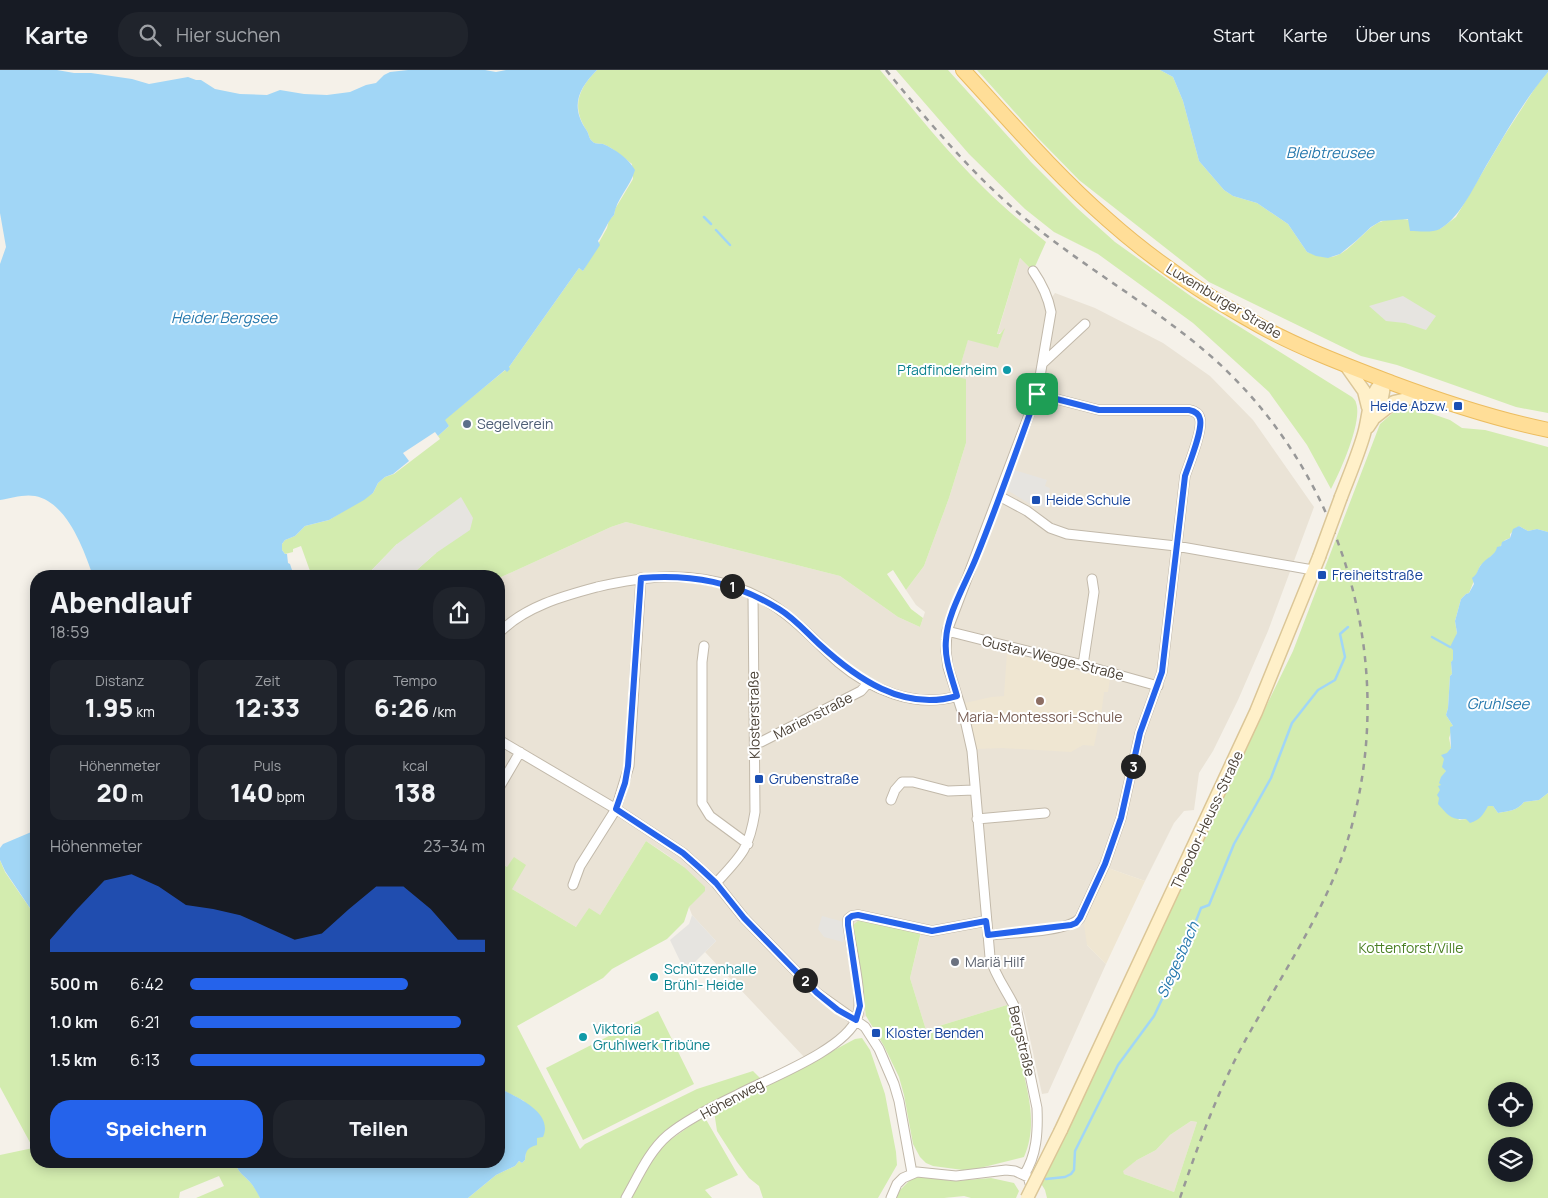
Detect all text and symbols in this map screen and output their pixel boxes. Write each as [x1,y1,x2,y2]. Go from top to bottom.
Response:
search box [118,12,468,57]
text: Karte [25,18,88,51]
icon: search [136,21,164,49]
text: Hier suchen [176,22,280,48]
text: Start [1213,23,1255,47]
text: Karte [1283,23,1328,47]
text: Über uns [1356,23,1430,47]
text: Kontakt [1458,23,1523,47]
water label: Bleibtreusee [1286,142,1375,163]
street label: Luxemburger Straße [1163,259,1285,343]
water label: Heider Bergsee [171,307,278,328]
place label: Pfadfinderheim [897,360,997,379]
marker: Pfadfinderheim [1001,364,1013,376]
pin [1016,373,1058,415]
icon: arrive [1023,380,1051,408]
place label: Heide Abzw. [1370,396,1448,415]
marker: Heide Abzw. [1452,400,1464,412]
place label: Segelverein [477,414,553,433]
marker: Segelverein [461,418,473,430]
place label: Heide Schule [1046,490,1131,509]
marker: Heide Schule [1030,494,1042,506]
place label: Freiheitstraße [1332,565,1423,584]
marker: Freiheitstraße [1316,569,1328,581]
pin: 1 [720,574,744,598]
text: 1 [729,577,736,596]
text: Abendlauf [50,583,191,621]
button: share [433,587,485,639]
text: 18:59 [50,621,89,643]
street label: Gustav-Wegge-Straße [980,631,1126,684]
text: Distanz [95,671,144,690]
text: Zeit [255,671,280,690]
text: Tempo [393,671,437,690]
street label: Klosterstraße [743,671,764,759]
street label: Marienstraße [770,688,855,744]
text: 1.95 [85,690,133,725]
text: 12:33 [235,690,300,725]
text: 6:26 [374,690,429,725]
water label: Gruhlsee [1467,693,1531,714]
marker: Maria-Montessori-Schule [1034,695,1046,707]
text: km [133,702,155,721]
text: /km [429,702,456,721]
place label: Maria-Montessori-Schule [957,707,1123,726]
street label: Theodor-Heuss-Straße [1166,748,1247,892]
pin: 3 [1120,754,1146,778]
text: Höhenmeter [79,756,160,775]
text: Puls [254,756,281,775]
text: kcal [402,756,428,775]
text: 3 [1129,757,1138,776]
place label: Grubenstraße [769,769,859,788]
marker: Grubenstraße [753,773,765,785]
text: 20 [97,775,128,810]
text: 140 [230,775,274,810]
text: 138 [394,775,436,810]
text: m [128,787,143,806]
text: bpm [274,787,305,806]
text: Höhenmeter [50,835,143,857]
text: 23–34 m [423,835,485,857]
water label: Siegesbach [1151,917,1204,1001]
park label: Kottenforst/Ville [1359,938,1463,957]
place label: Mariä Hilf [965,952,1025,971]
marker: Mariä Hilf [949,956,961,968]
place label: Schützenhalle Brühl- Heide [664,959,757,994]
pin: 2 [792,968,818,992]
marker: Schützenhalle Brühl- Heide [648,971,660,983]
text: 2 [801,971,810,990]
text: 500 m [50,973,98,995]
text: 6:42 [130,973,163,995]
street label: Bergstraße [1005,1004,1040,1078]
text: 1.0 km [50,1011,98,1033]
text: 6:21 [130,1011,160,1033]
place label: Viktoria Gruhlwerk Tribüne [593,1019,710,1054]
place label: Kloster Benden [886,1023,984,1042]
marker: Kloster Benden [870,1027,882,1039]
marker: Viktoria Gruhlwerk Tribüne [577,1031,589,1043]
text: 1.5 km [50,1049,97,1071]
text: 6:13 [130,1049,160,1071]
street label: Höhenweg [697,1074,767,1123]
map controls [1488,1082,1533,1182]
button: locate [1488,1082,1533,1127]
button: Speichern [50,1100,263,1158]
button: Teilen [273,1100,485,1158]
button: layers [1488,1137,1533,1182]

